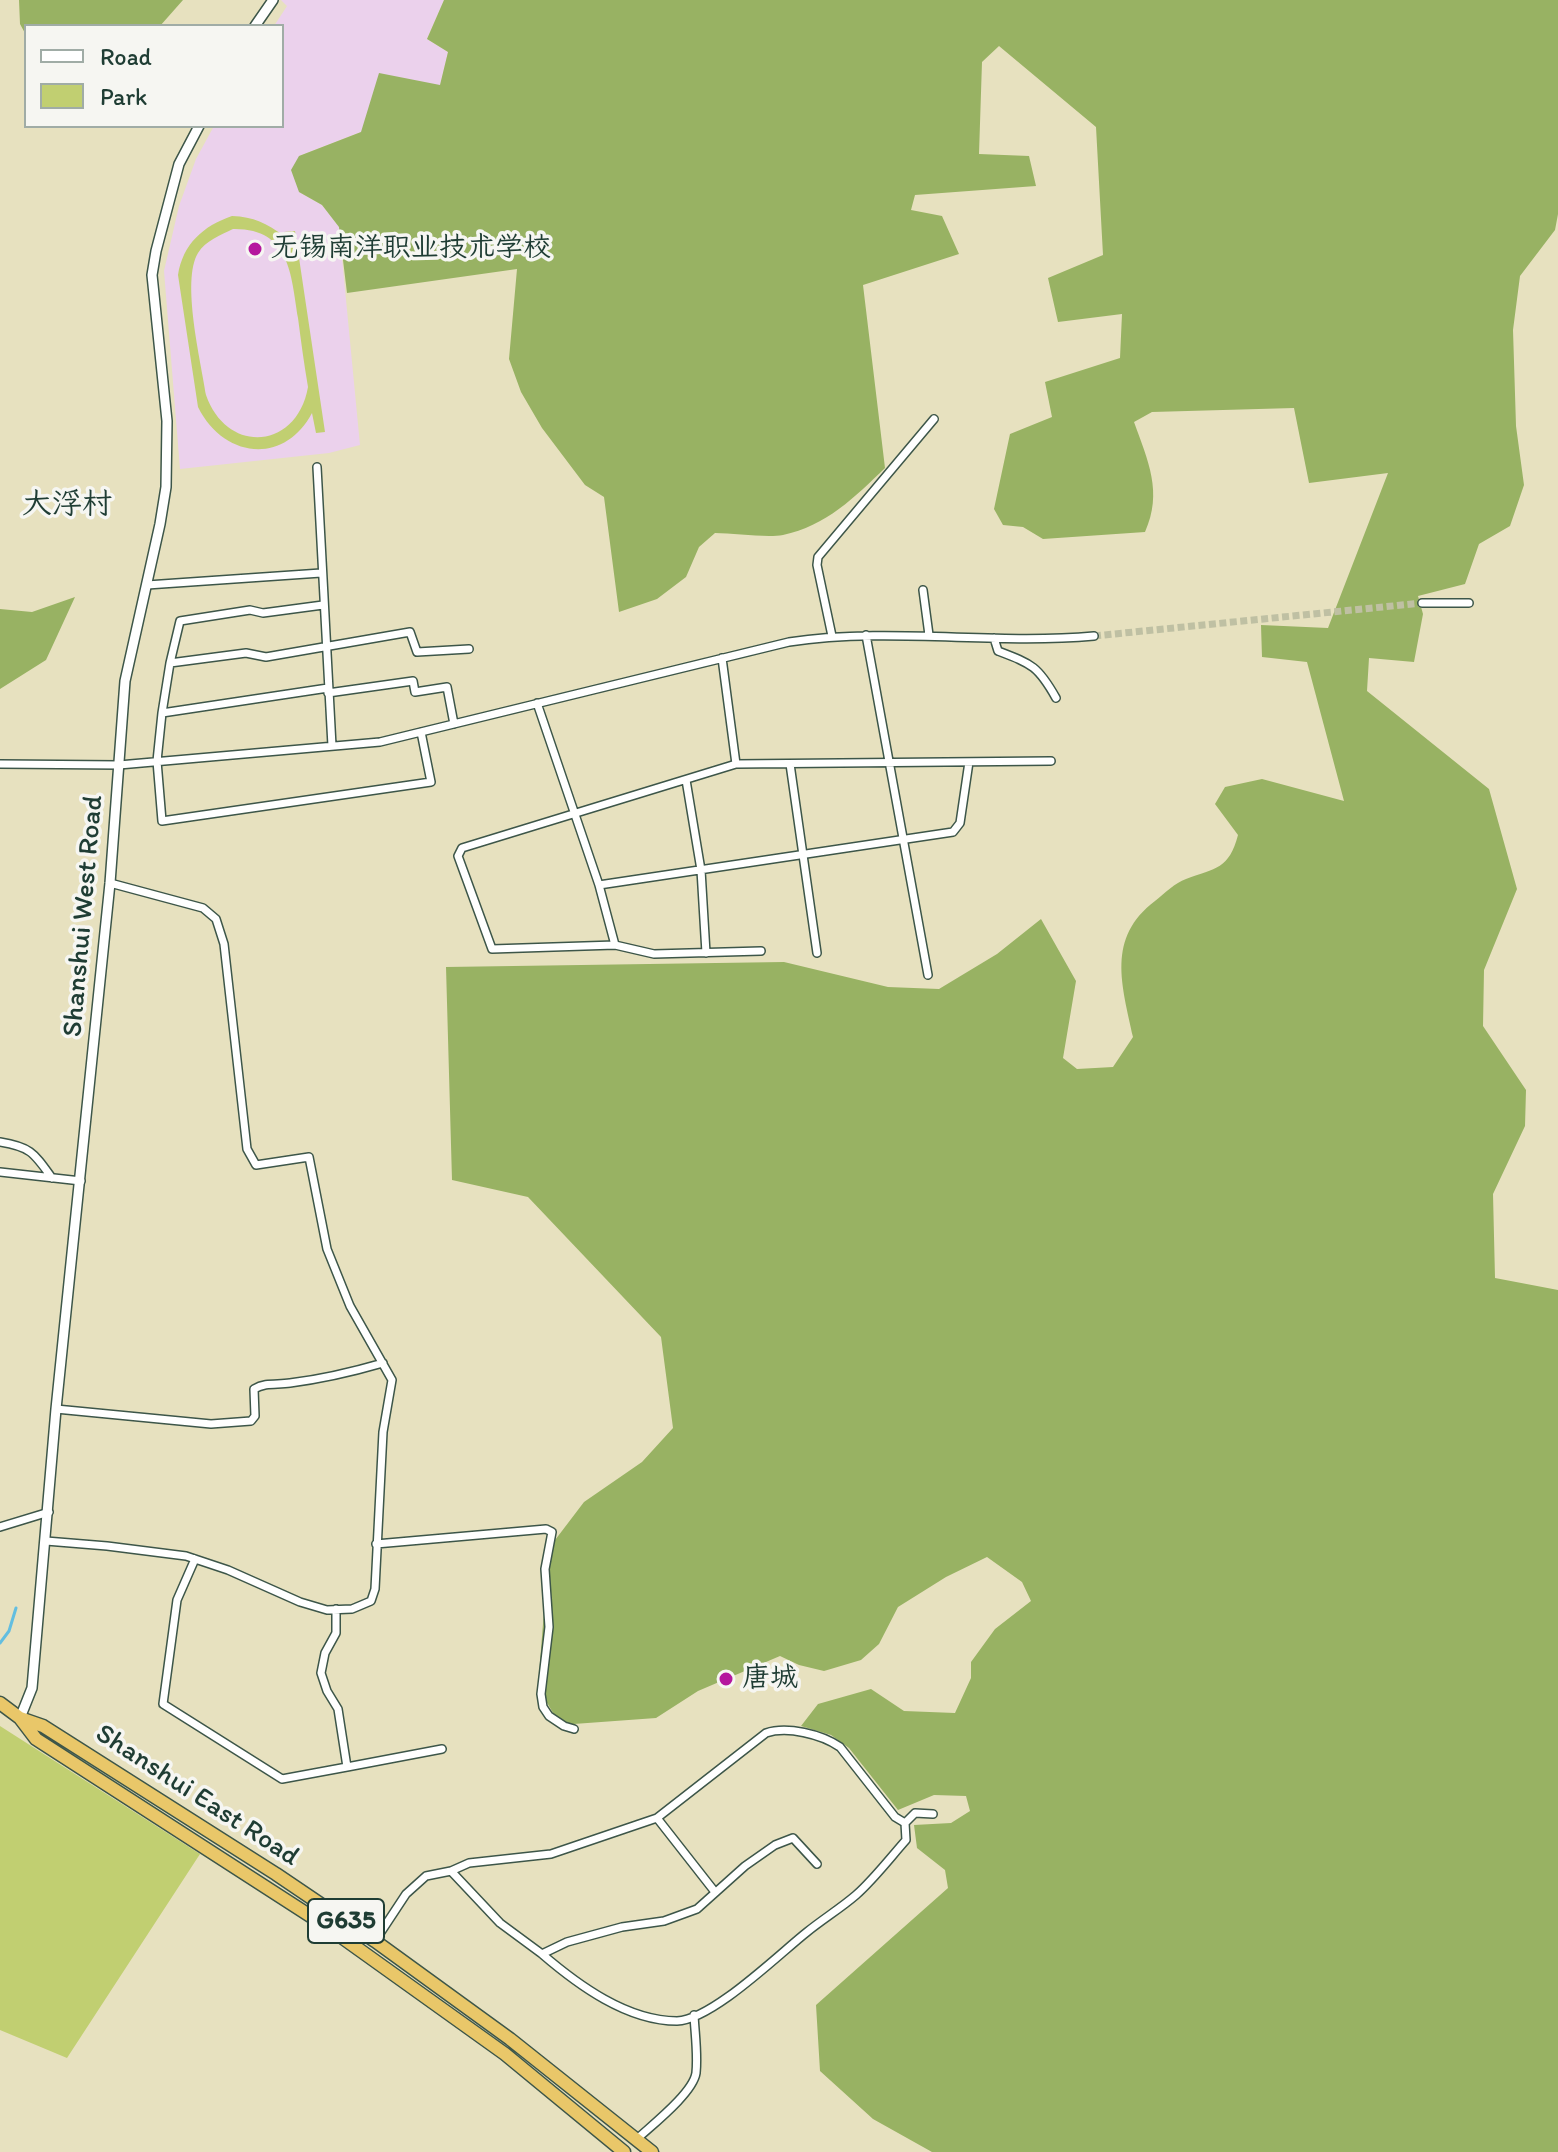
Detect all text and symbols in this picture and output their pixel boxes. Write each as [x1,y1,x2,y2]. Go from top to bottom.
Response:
legend [24,24,284,128]
text: Road [100,42,152,71]
text: Park [100,82,147,111]
place label: 无锡南洋职业技术学校 [271,232,551,266]
marker: 无锡南洋职业技术学校 [246,240,264,258]
district label: 大浮村 [22,487,112,523]
street label: Shanshui West Road [57,794,111,1038]
place label: 唐城 [742,1662,798,1696]
marker: 唐城 [717,1670,735,1688]
street label: Shanshui East Road [89,1718,305,1874]
road number: G635 [308,1899,384,1943]

